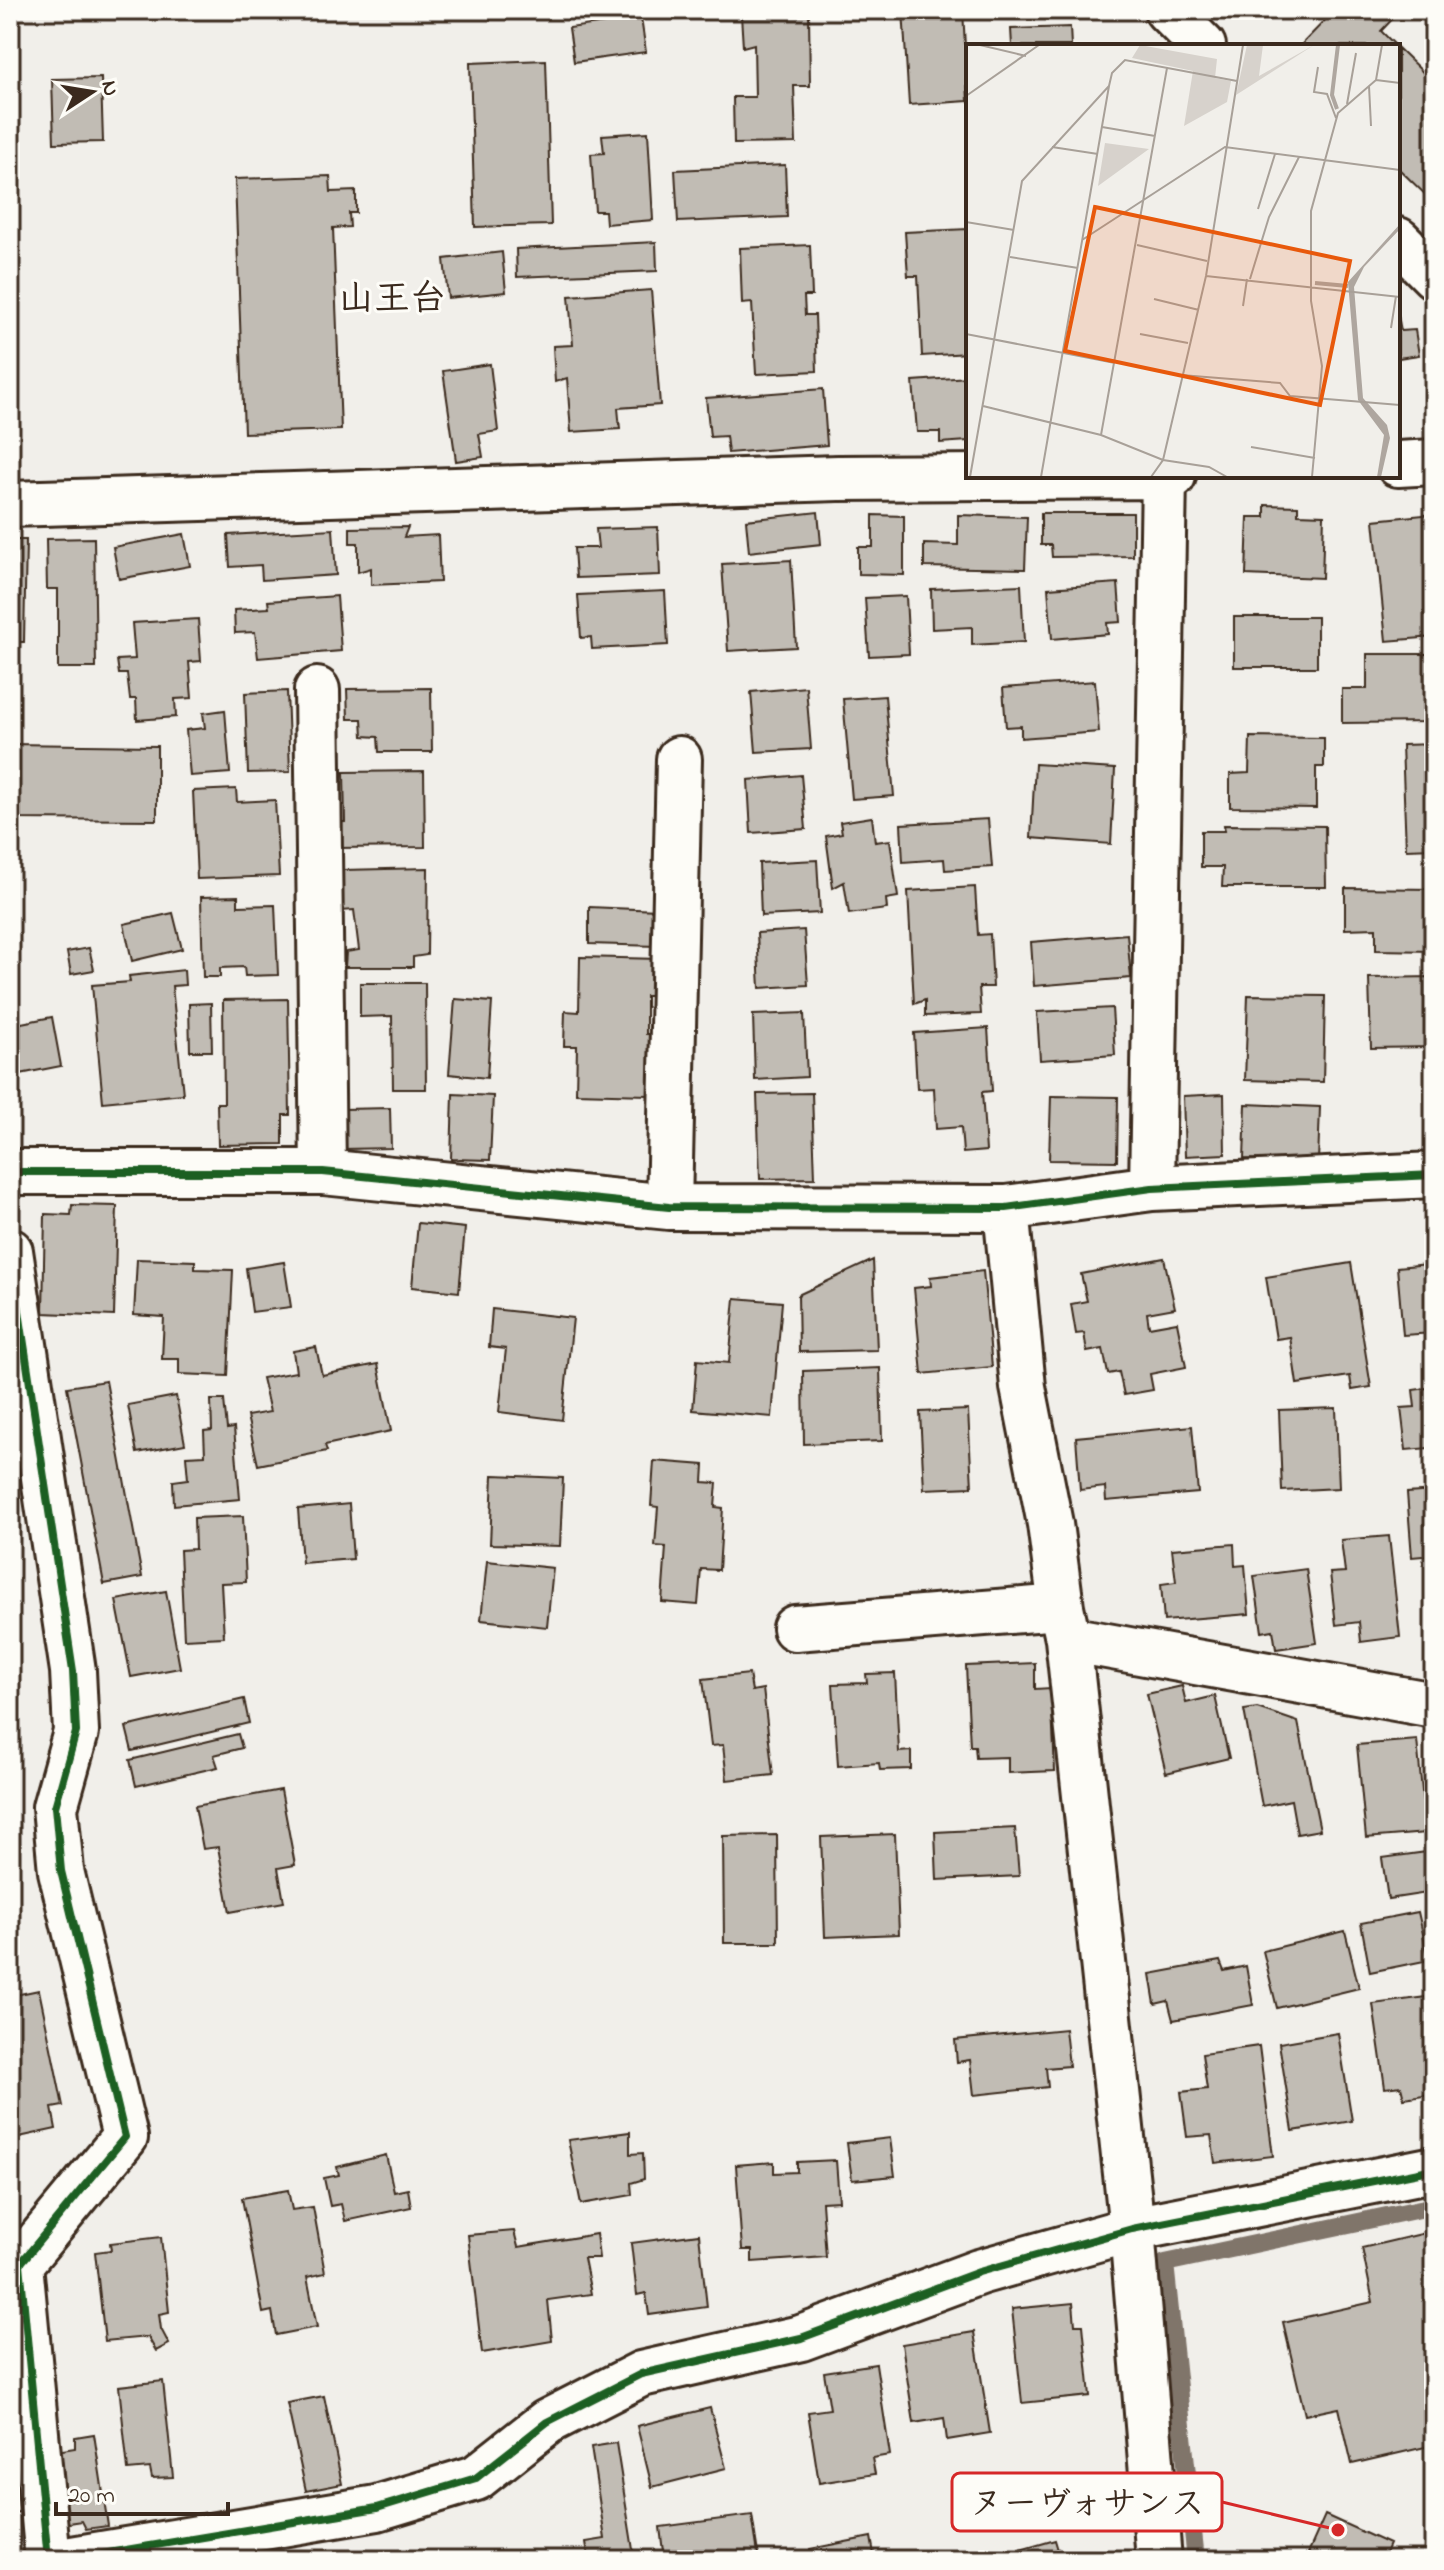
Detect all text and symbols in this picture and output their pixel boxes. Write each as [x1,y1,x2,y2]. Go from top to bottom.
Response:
inset map [966,44,1400,478]
north arrow [52,52,132,132]
text: N [91,78,126,99]
district label: 山王台 [338,274,446,327]
scale bar [56,2466,228,2516]
callout: ヌーヴォサンス [952,2473,1222,2531]
text: 20 m [68,2479,115,2514]
text: ヌーヴォサンス [969,2481,1205,2531]

